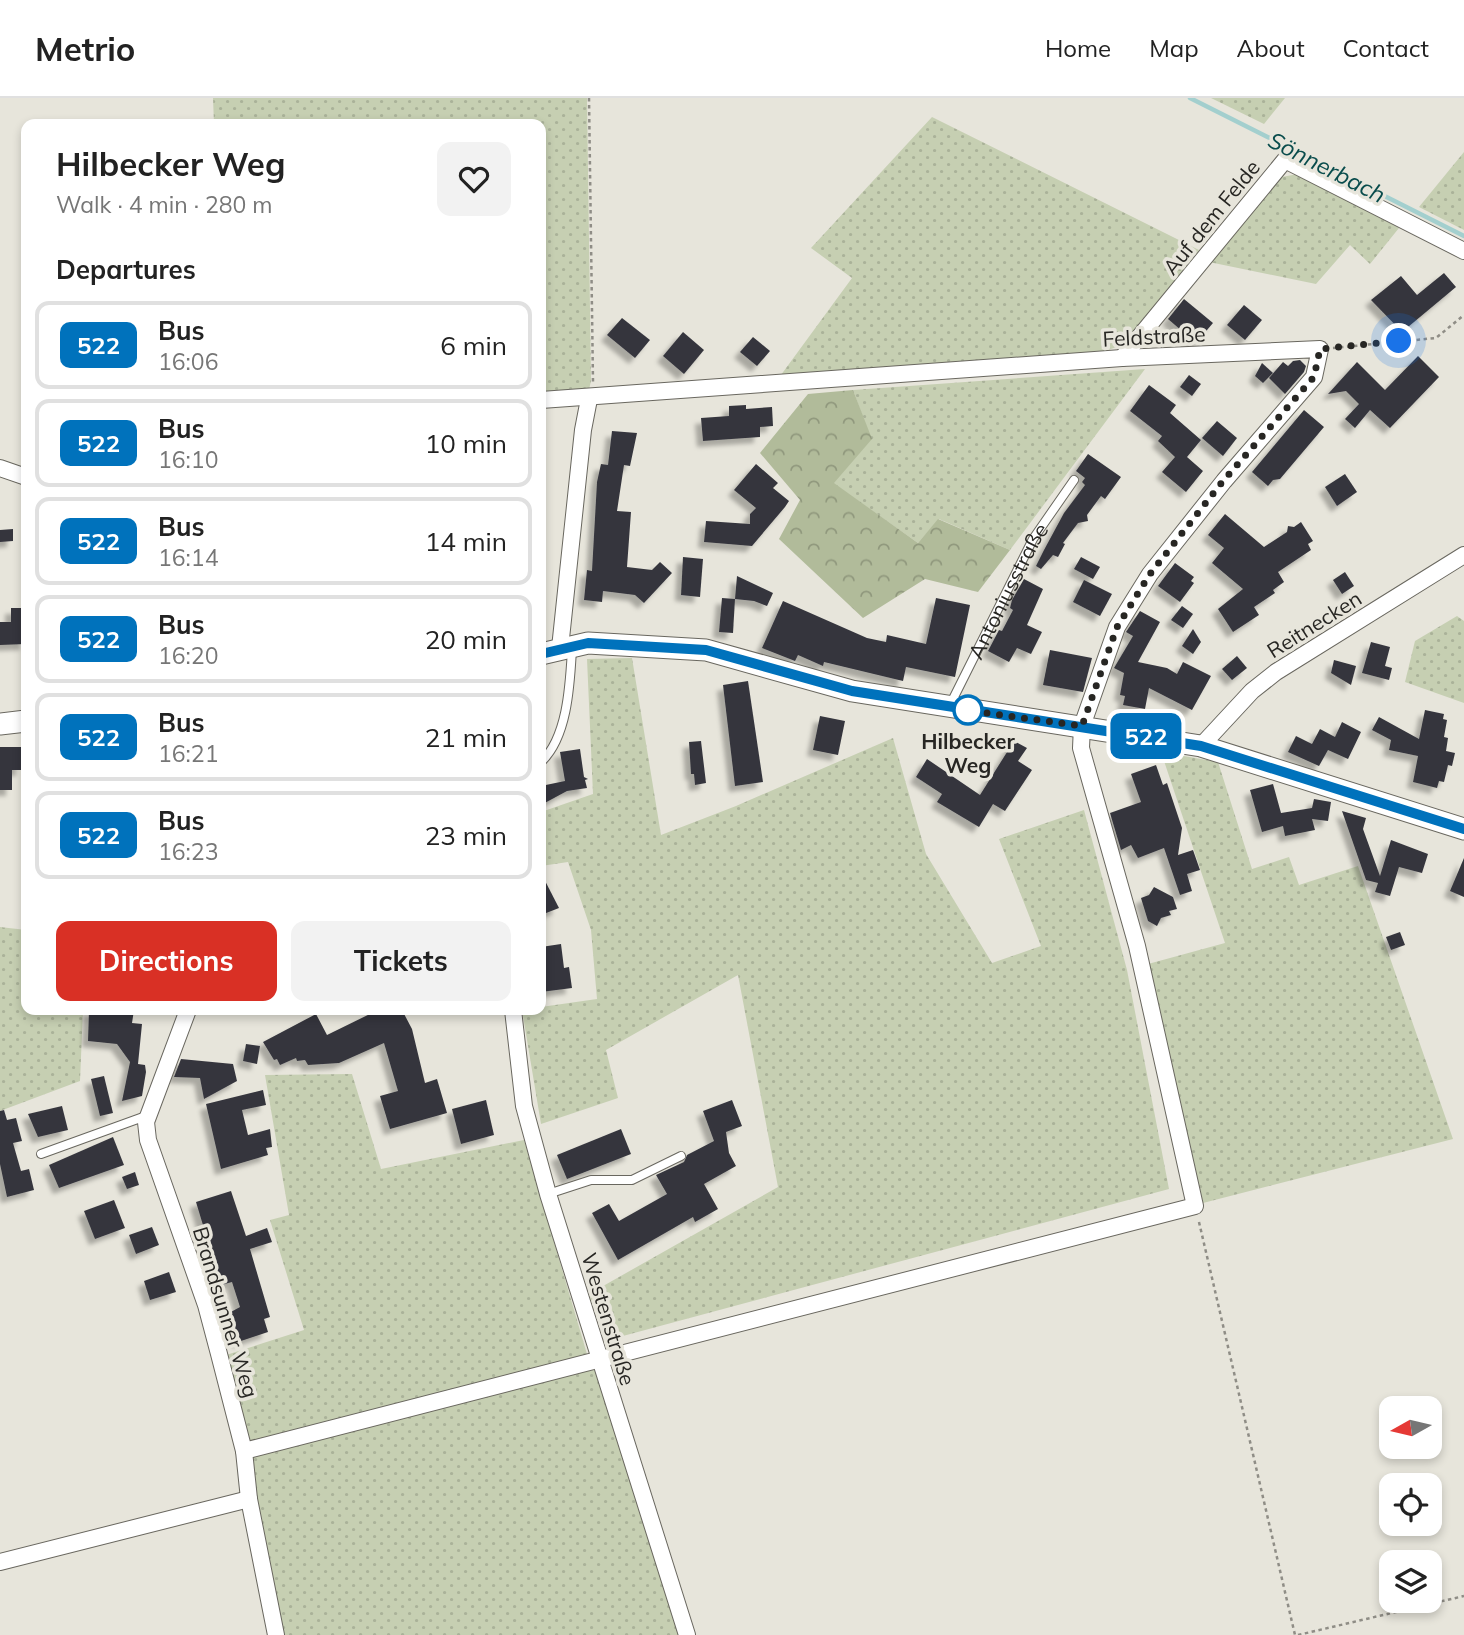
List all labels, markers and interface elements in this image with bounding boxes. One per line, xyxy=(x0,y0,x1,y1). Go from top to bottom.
text: Metrio xyxy=(35,28,135,69)
text: Home xyxy=(1045,33,1111,63)
text: Map xyxy=(1149,33,1199,63)
text: About xyxy=(1237,33,1305,63)
text: Contact xyxy=(1343,33,1429,63)
water label: Sönnerbach xyxy=(1264,125,1390,209)
button: heart xyxy=(437,142,511,216)
text: Hilbecker Weg xyxy=(56,143,285,184)
street label: Auf dem Felde xyxy=(1157,154,1265,280)
text: Walk · 4 min · 280 m xyxy=(56,190,273,219)
text: Departures xyxy=(56,253,196,286)
text: Bus xyxy=(158,314,204,347)
street label: Feldstraße xyxy=(1102,320,1206,352)
your location xyxy=(1381,323,1416,358)
text: 6 min xyxy=(440,329,507,362)
text: 522 xyxy=(77,330,120,360)
text: 16:06 xyxy=(158,347,218,376)
text: Bus xyxy=(158,412,204,445)
text: 10 min xyxy=(425,427,507,460)
text: 522 xyxy=(77,428,120,458)
text: 16:10 xyxy=(158,445,218,474)
text: Bus xyxy=(158,510,204,543)
street label: Antoniusstraße xyxy=(962,518,1053,663)
text: 14 min xyxy=(425,525,507,558)
text: 522 xyxy=(77,526,120,556)
text: 16:14 xyxy=(158,543,218,572)
street label: Reitnecken xyxy=(1262,585,1366,663)
text: Bus xyxy=(158,608,204,641)
text: 20 min xyxy=(425,623,507,656)
text: 522 xyxy=(77,624,120,654)
text: 16:20 xyxy=(158,641,218,670)
marker: Hilbecker Weg xyxy=(953,695,983,725)
text: Bus xyxy=(158,706,204,739)
line badge: 522 xyxy=(1106,713,1186,759)
text: 21 min xyxy=(425,721,507,754)
text: 522 xyxy=(1124,721,1168,751)
text: 522 xyxy=(77,722,120,752)
place label: Hilbecker Weg xyxy=(921,728,1015,778)
text: 16:21 xyxy=(158,739,218,768)
text: Bus xyxy=(158,804,204,837)
text: 23 min xyxy=(425,819,507,852)
text: 522 xyxy=(77,820,120,850)
text: 16:23 xyxy=(158,837,218,866)
button: Directions xyxy=(56,921,277,1001)
button: Tickets xyxy=(291,921,511,1001)
street label: Brandsunner Weg xyxy=(188,1223,264,1401)
street label: Westenstraße xyxy=(576,1250,642,1388)
north arrow xyxy=(1379,1396,1442,1460)
map controls xyxy=(1379,1396,1442,1613)
button: locate xyxy=(1379,1473,1442,1536)
button: layers xyxy=(1379,1550,1442,1613)

